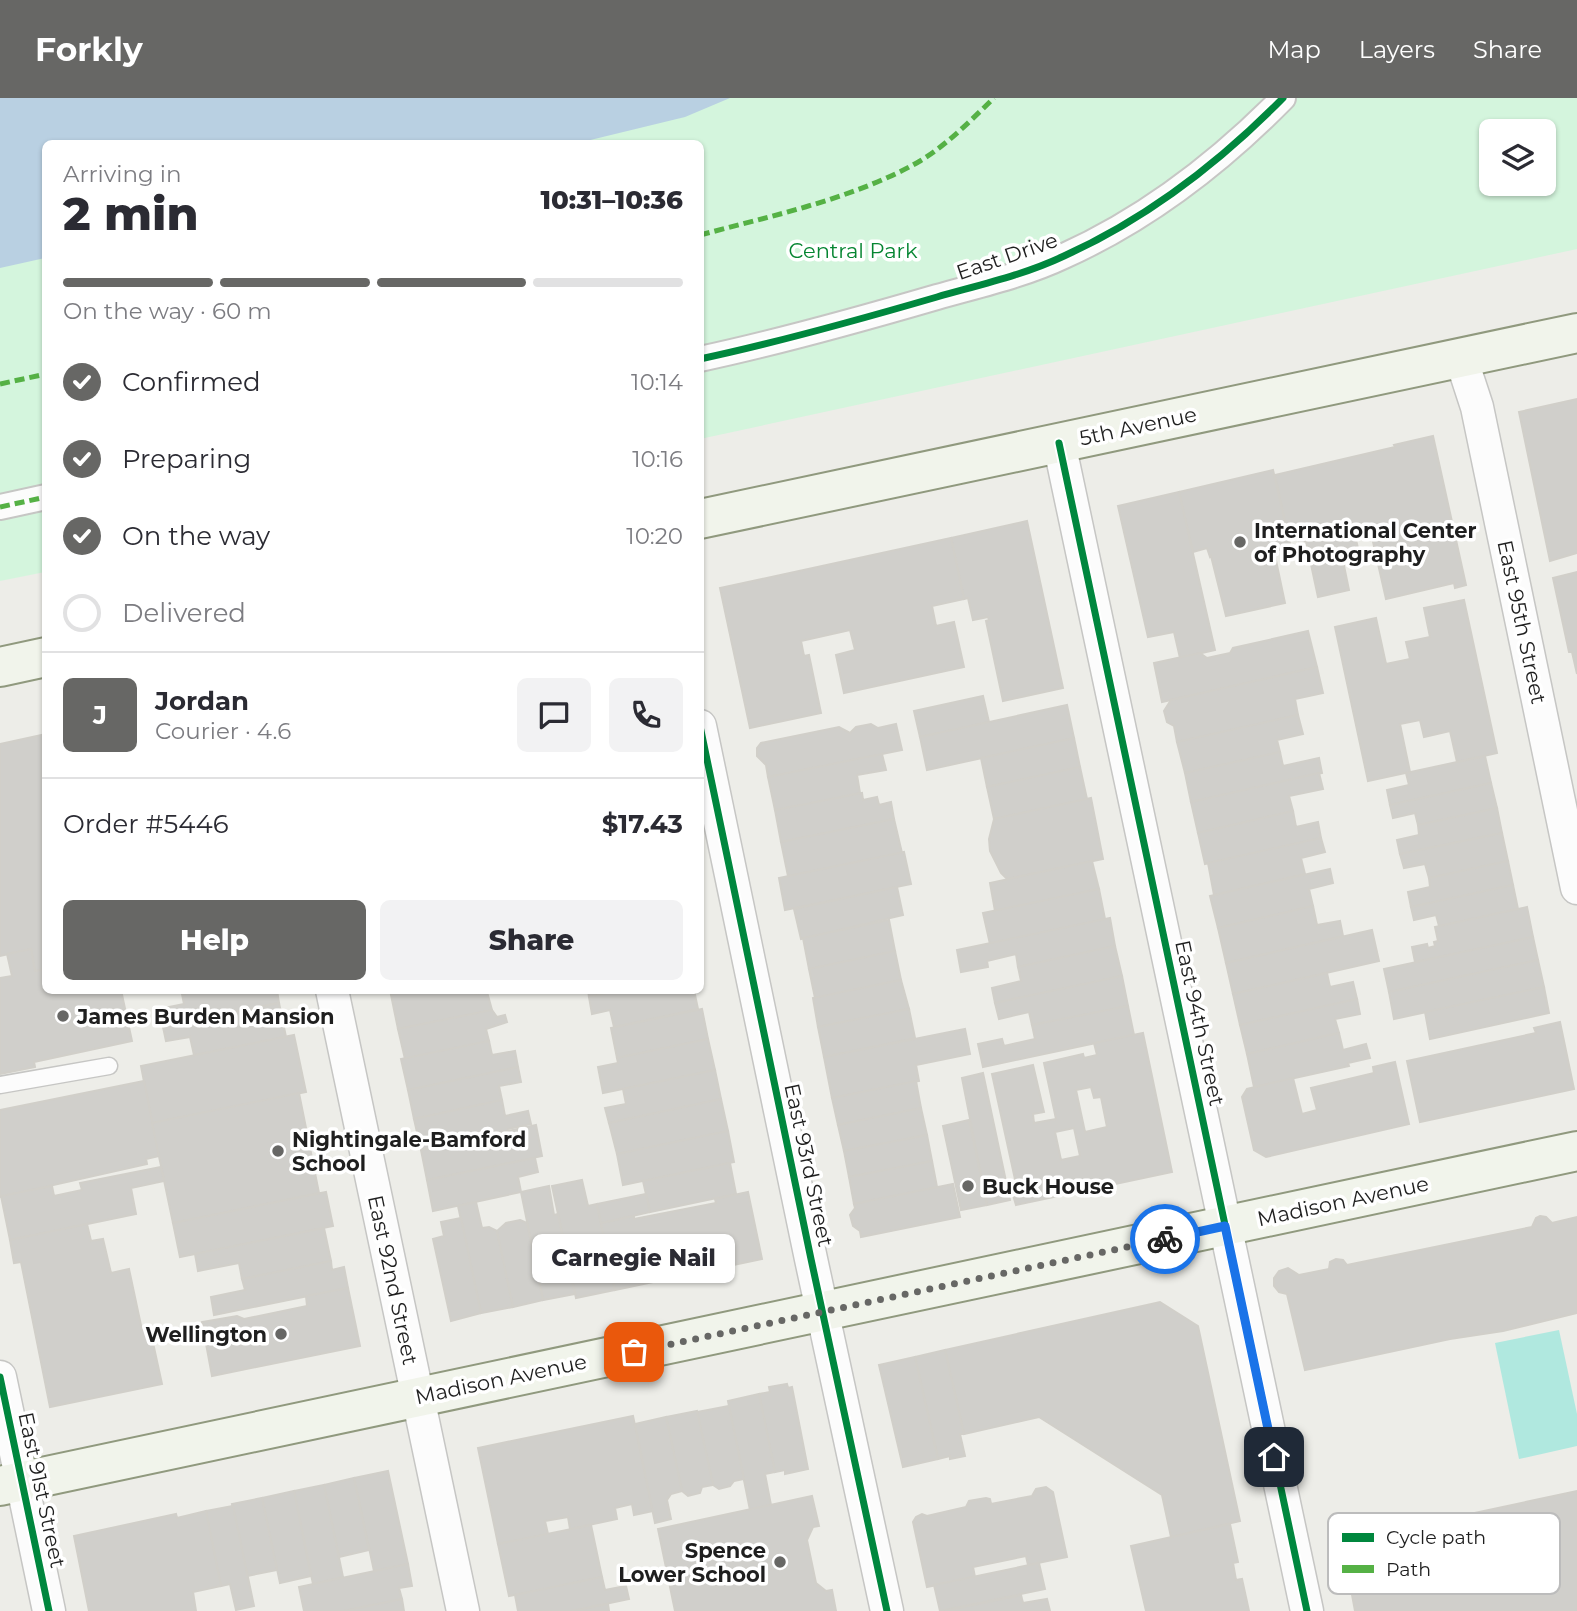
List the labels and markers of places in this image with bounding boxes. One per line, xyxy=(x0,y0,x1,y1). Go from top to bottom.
place label: International Center of Photography xyxy=(1254,518,1476,567)
marker: International Center of Photography xyxy=(1232,534,1248,550)
place label: James Burden Mansion xyxy=(76,1004,335,1029)
marker: James Burden Mansion xyxy=(55,1008,71,1024)
place label: Nightingale-Bamford School xyxy=(292,1127,526,1176)
marker: Nightingale-Bamford School xyxy=(270,1143,286,1159)
place label: Buck House xyxy=(982,1174,1114,1199)
marker: Buck House xyxy=(960,1178,976,1194)
callout: Carnegie Nail xyxy=(532,1233,736,1282)
place label: Wellington xyxy=(145,1322,267,1347)
pin xyxy=(604,1322,664,1382)
marker: Wellington xyxy=(273,1326,289,1342)
pin xyxy=(1244,1427,1304,1487)
place label: Spence Lower School xyxy=(618,1538,766,1587)
marker: Spence Lower School xyxy=(772,1554,788,1570)

